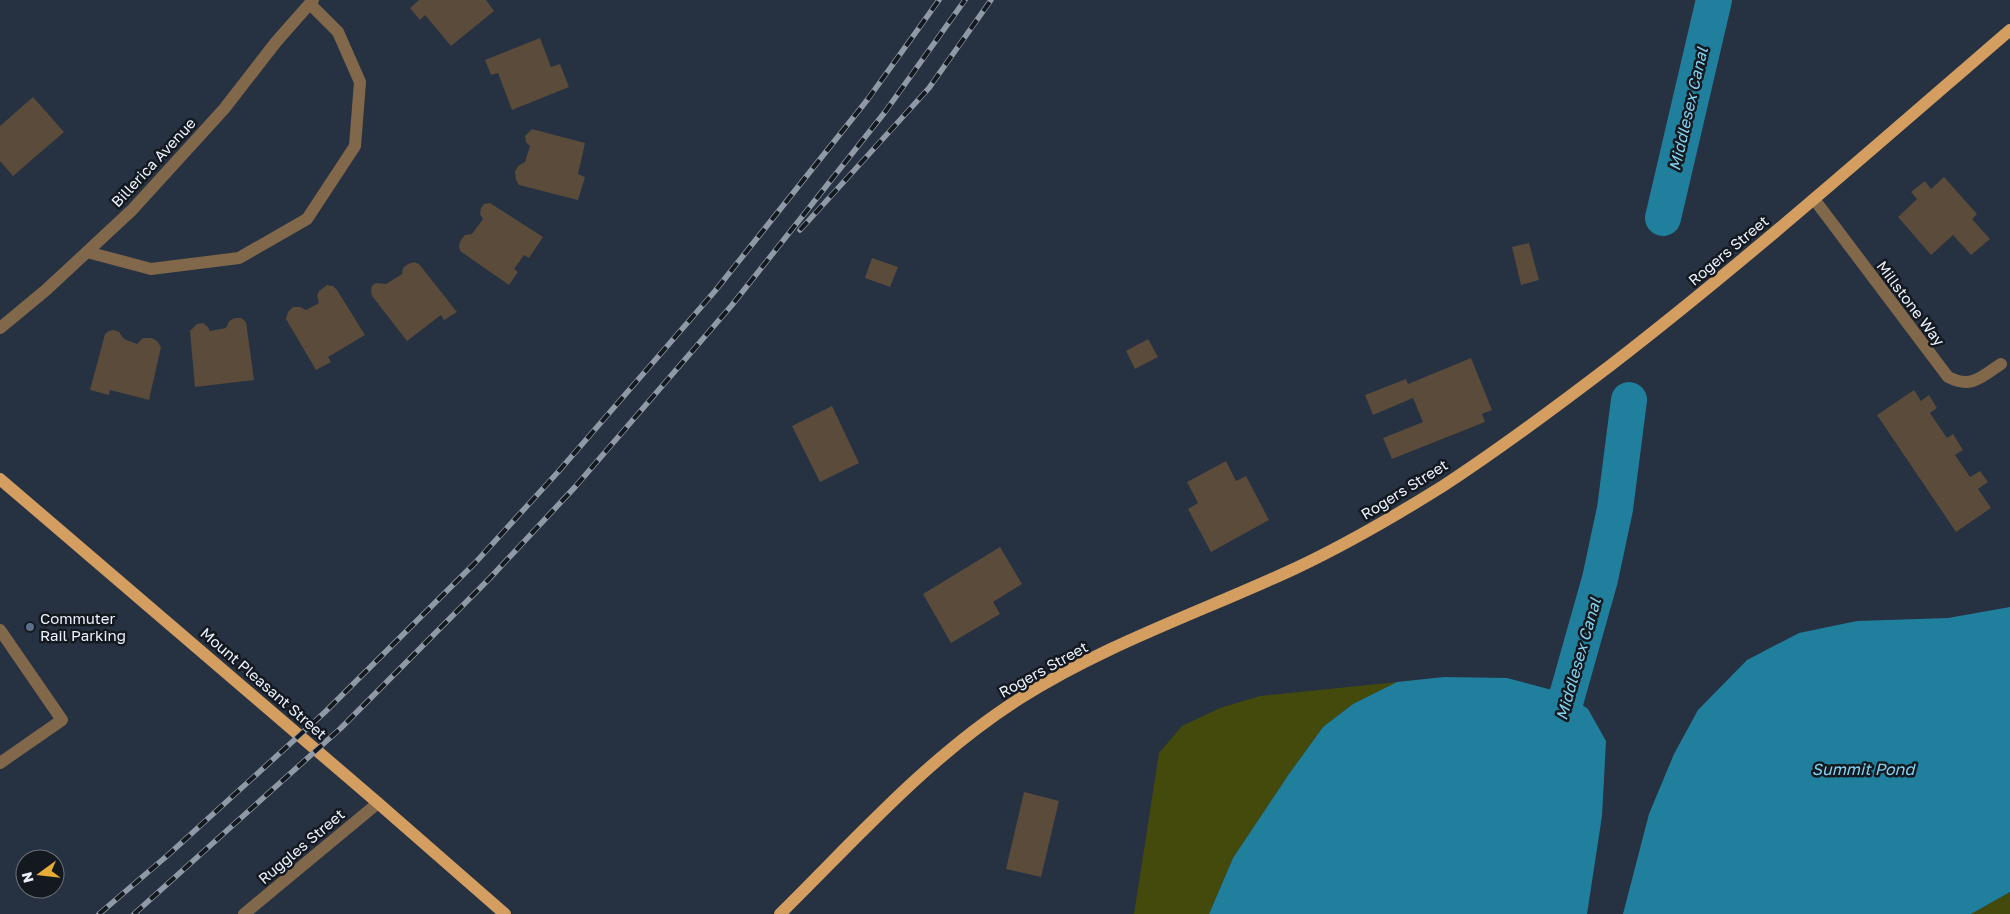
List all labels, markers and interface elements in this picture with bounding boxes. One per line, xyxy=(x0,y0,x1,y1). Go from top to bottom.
water label: Middlesex Canal xyxy=(1664,44,1712,173)
street label: Billerica Avenue xyxy=(107,113,199,210)
street label: Rogers Street xyxy=(1684,211,1772,289)
street label: Millstone Way xyxy=(1873,257,1949,349)
street label: Rogers Street xyxy=(1357,455,1451,523)
water label: Middlesex Canal xyxy=(1551,595,1605,722)
place label: Commuter Rail Parking xyxy=(40,609,126,644)
marker: Commuter Rail Parking xyxy=(24,621,36,633)
street label: Mount Pleasant Street xyxy=(197,623,331,743)
street label: Rogers Street xyxy=(995,637,1091,701)
water label: Summit Pond xyxy=(1812,759,1916,779)
street label: Ruggles Street xyxy=(254,805,348,887)
north arrow xyxy=(15,849,65,899)
text: N xyxy=(17,870,37,885)

